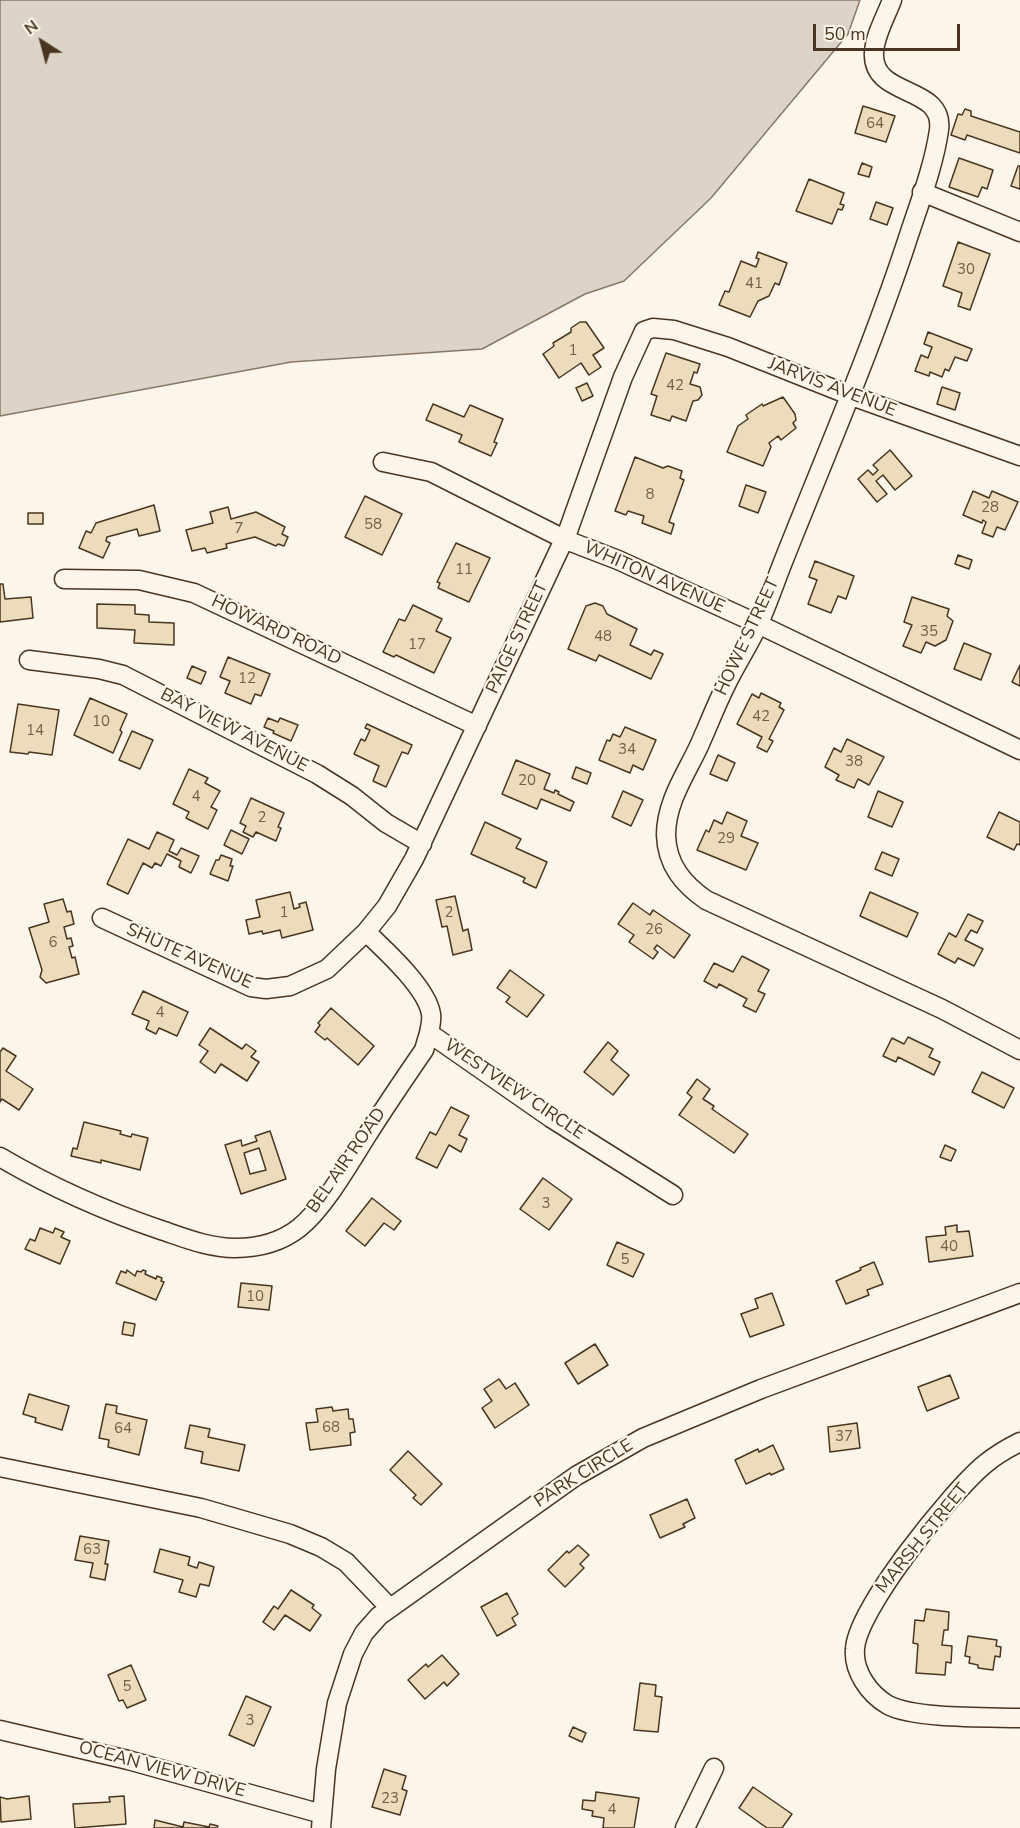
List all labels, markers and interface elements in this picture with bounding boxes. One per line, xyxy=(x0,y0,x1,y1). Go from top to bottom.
north arrow xyxy=(12,12,72,72)
scale bar xyxy=(816,12,963,50)
text: N xyxy=(20,15,43,40)
text: 50 m xyxy=(824,22,866,46)
house number: 64 xyxy=(866,115,884,133)
house number: 30 xyxy=(957,261,975,279)
house number: 41 xyxy=(745,275,763,293)
house number: 1 xyxy=(569,342,577,360)
street label: JARVIS AVENUE xyxy=(765,354,899,422)
house number: 42 xyxy=(666,377,684,395)
house number: 8 xyxy=(646,486,654,504)
house number: 28 xyxy=(981,499,999,517)
house number: 58 xyxy=(364,516,382,534)
house number: 7 xyxy=(235,520,243,538)
street label: WHITON AVENUE xyxy=(580,537,728,619)
house number: 11 xyxy=(455,561,473,579)
street label: HOWE STREET xyxy=(711,575,785,699)
street label: PAIGE STREET xyxy=(483,578,553,698)
street label: HOWARD ROAD xyxy=(207,591,345,671)
house number: 35 xyxy=(920,623,938,641)
house number: 48 xyxy=(594,628,612,646)
house number: 17 xyxy=(408,636,426,654)
house number: 12 xyxy=(238,670,256,688)
street label: BAY VIEW AVENUE xyxy=(156,684,312,778)
house number: 42 xyxy=(752,708,770,726)
house number: 10 xyxy=(92,713,110,731)
house number: 14 xyxy=(26,722,44,740)
house number: 34 xyxy=(618,741,636,759)
house number: 38 xyxy=(845,753,863,771)
house number: 20 xyxy=(518,772,536,790)
house number: 4 xyxy=(192,788,200,806)
house number: 2 xyxy=(258,809,266,827)
house number: 29 xyxy=(717,830,735,848)
house number: 1 xyxy=(280,904,288,922)
house number: 2 xyxy=(445,904,453,922)
street label: SHUTE AVENUE xyxy=(123,920,255,994)
house number: 26 xyxy=(645,921,663,939)
house number: 6 xyxy=(49,934,57,952)
house number: 4 xyxy=(156,1004,164,1022)
street label: WESTVIEW CIRCLE xyxy=(440,1035,588,1145)
street label: BEL AIR ROAD xyxy=(303,1104,391,1218)
house number: 3 xyxy=(542,1195,550,1213)
house number: 40 xyxy=(940,1238,958,1256)
house number: 5 xyxy=(621,1251,629,1269)
house number: 10 xyxy=(246,1288,264,1306)
house number: 68 xyxy=(322,1419,340,1437)
house number: 64 xyxy=(114,1420,132,1438)
house number: 37 xyxy=(835,1428,853,1446)
street label: PARK CIRCLE xyxy=(531,1435,637,1513)
street label: MARSH STREET xyxy=(872,1480,974,1598)
house number: 63 xyxy=(83,1541,101,1559)
house number: 5 xyxy=(123,1678,131,1696)
house number: 3 xyxy=(246,1712,254,1730)
street label: OCEAN VIEW DRIVE xyxy=(76,1737,248,1803)
house number: 23 xyxy=(381,1790,399,1808)
house number: 4 xyxy=(608,1801,616,1819)

